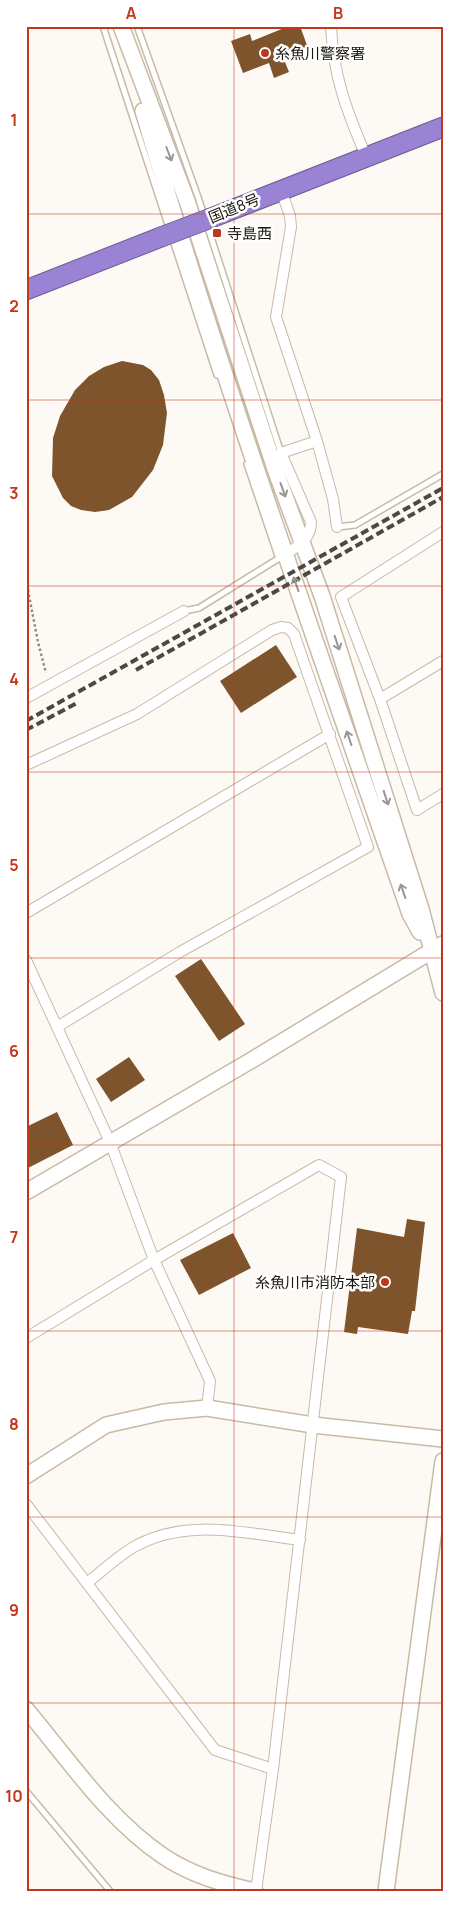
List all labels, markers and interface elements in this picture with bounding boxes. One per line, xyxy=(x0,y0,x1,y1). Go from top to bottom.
text: A xyxy=(126,2,137,24)
text: B xyxy=(333,2,343,24)
place label: 糸魚川警察署 xyxy=(275,43,365,64)
marker: 糸魚川警察署 xyxy=(259,47,271,59)
text: 1 xyxy=(10,109,18,131)
one-way arrow xyxy=(165,146,174,161)
street label: 国道8号 xyxy=(205,188,263,228)
place label: 寺島西 xyxy=(227,223,272,244)
marker: 寺島西 xyxy=(211,227,223,239)
text: 2 xyxy=(9,295,19,317)
text: 3 xyxy=(9,482,19,504)
one-way arrow xyxy=(279,482,288,497)
one-way arrow xyxy=(291,577,300,593)
one-way arrow xyxy=(332,635,342,651)
text: 4 xyxy=(9,668,19,690)
one-way arrow xyxy=(344,731,353,746)
one-way arrow xyxy=(381,790,391,806)
text: 5 xyxy=(9,854,19,876)
one-way arrow xyxy=(398,884,407,900)
text: 6 xyxy=(9,1040,19,1062)
text: 7 xyxy=(10,1226,18,1248)
place label: 糸魚川市消防本部 xyxy=(255,1272,375,1293)
marker: 糸魚川市消防本部 xyxy=(379,1276,391,1288)
text: 8 xyxy=(9,1413,19,1435)
text: 9 xyxy=(9,1599,19,1621)
text: 10 xyxy=(5,1785,23,1807)

